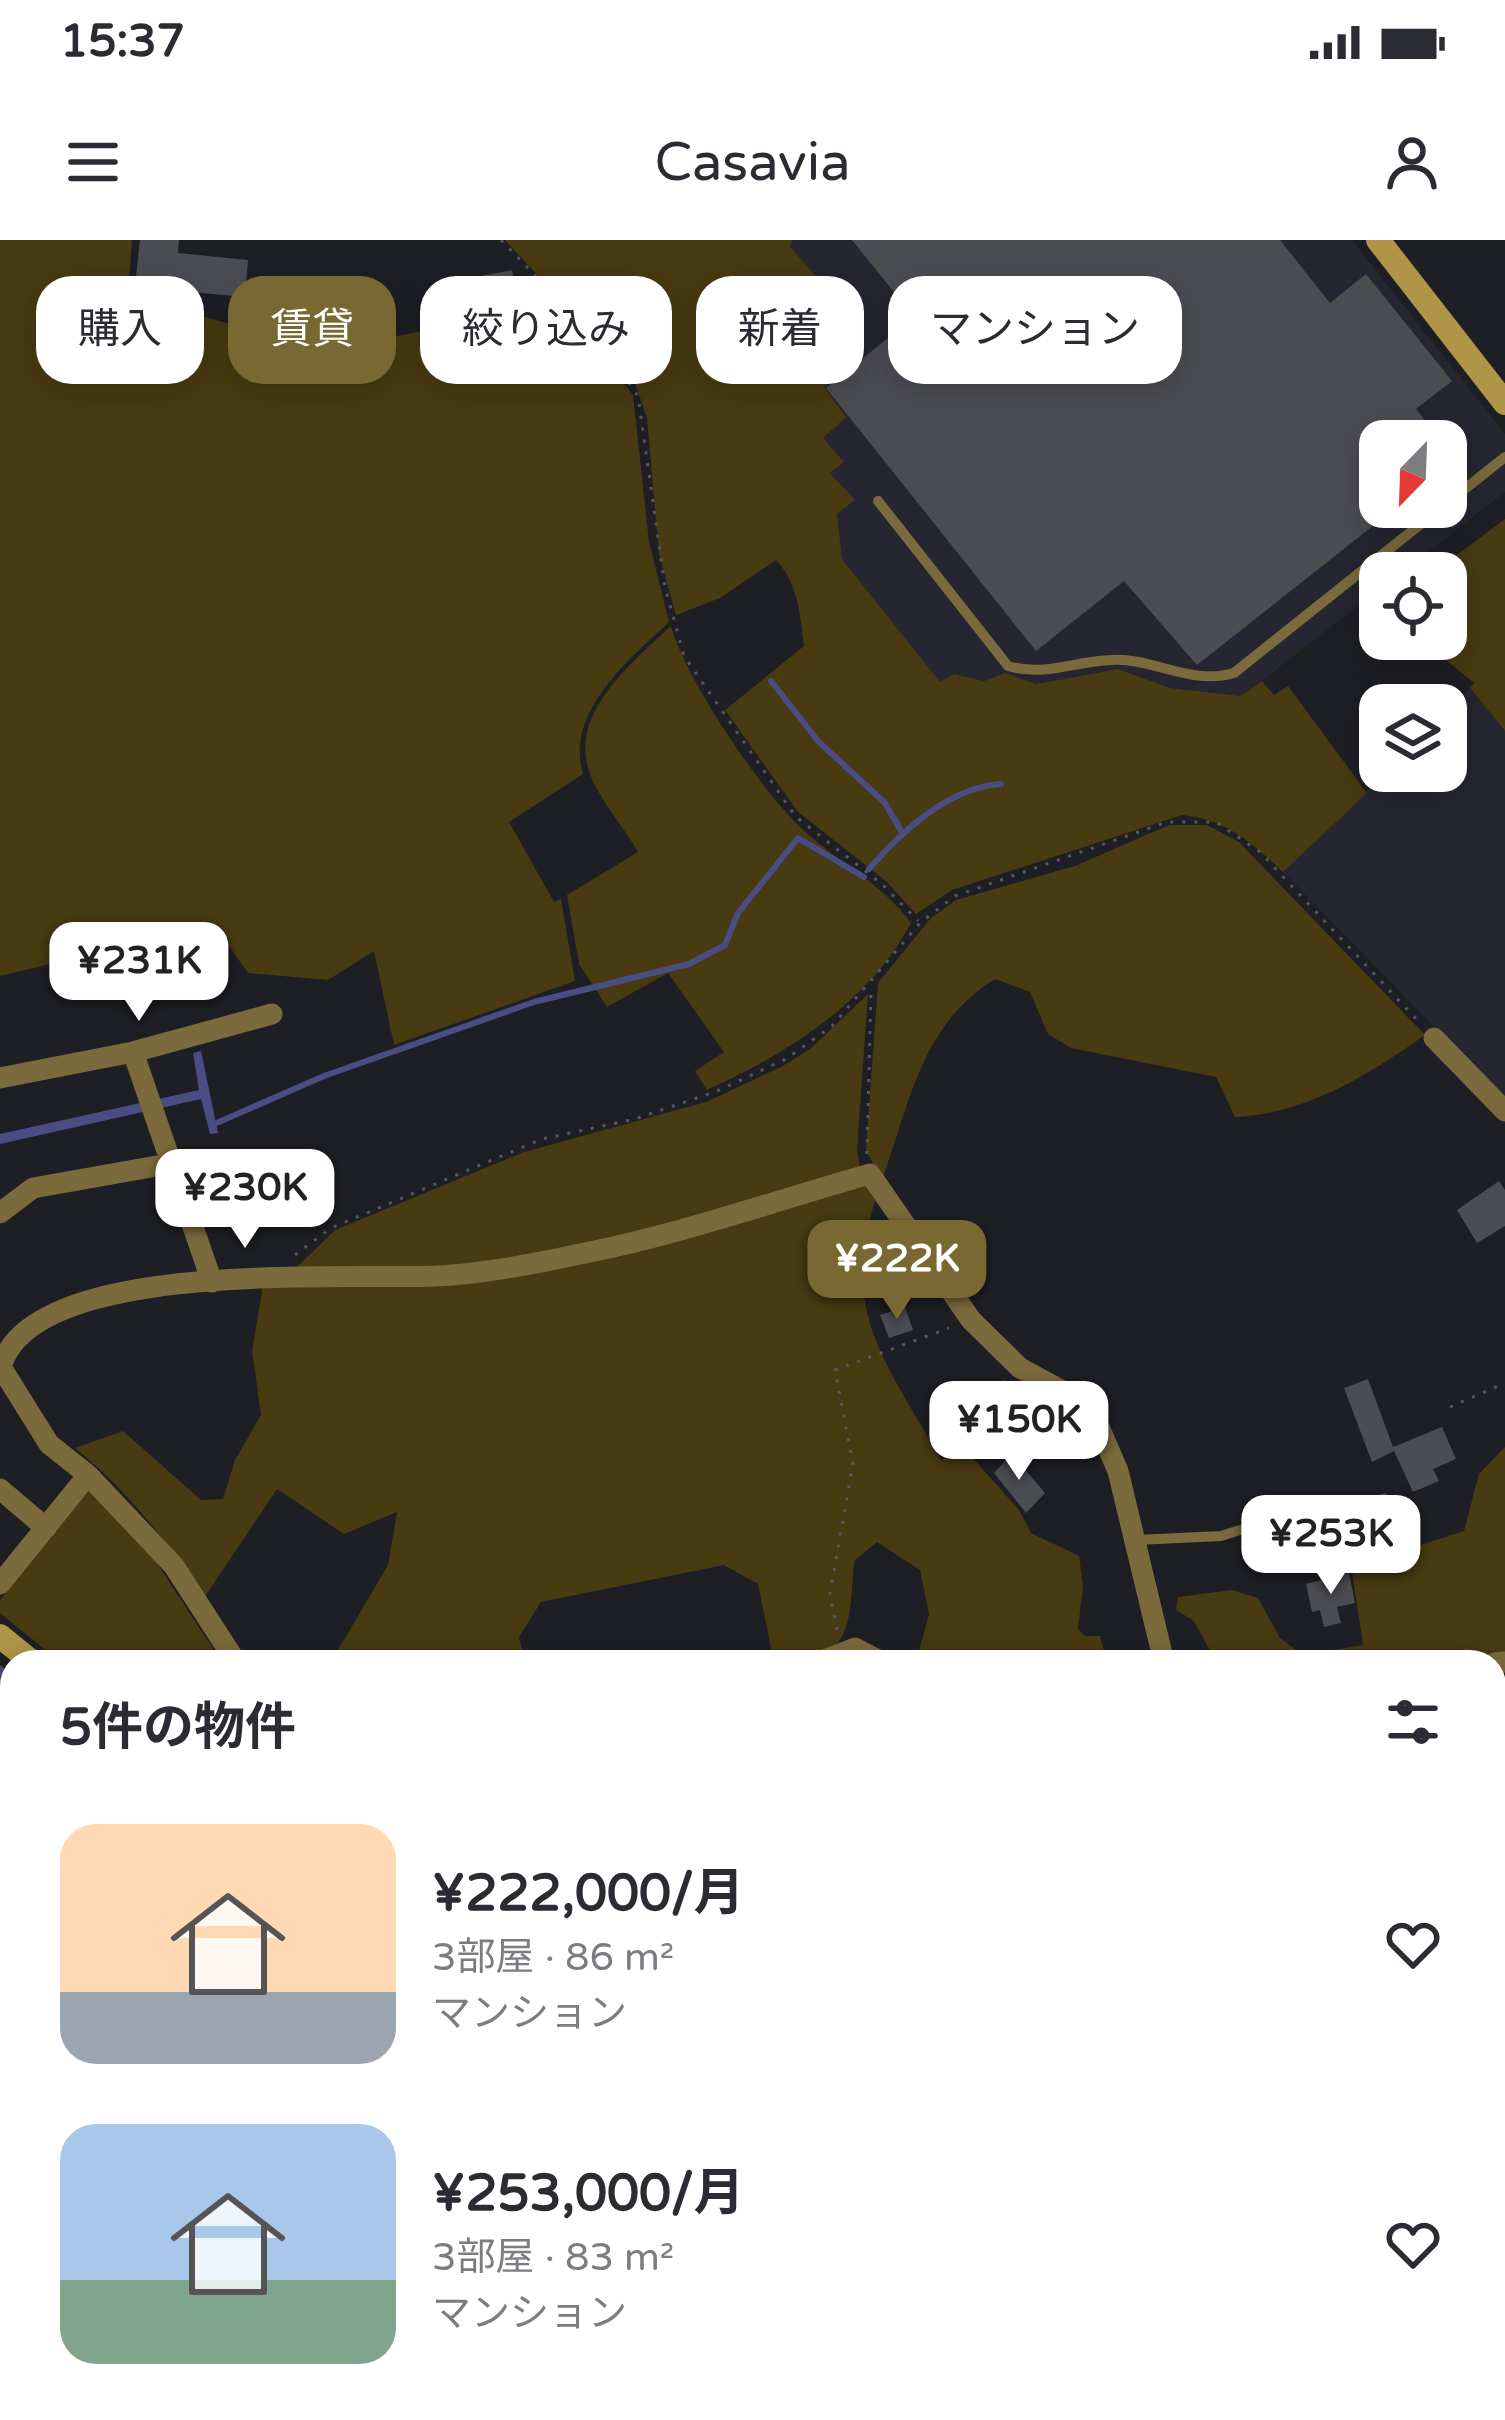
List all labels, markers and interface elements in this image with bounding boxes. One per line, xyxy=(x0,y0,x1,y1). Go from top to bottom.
text: 15:37 xyxy=(60,15,185,69)
icon: menu xyxy=(60,129,126,195)
icon: person xyxy=(1379,129,1445,195)
text: Casavia xyxy=(654,130,851,195)
chip: 購入 xyxy=(36,276,204,384)
chip: 賃貸 xyxy=(228,276,396,384)
chip: 絞り込み xyxy=(420,276,672,384)
chip: 新着 xyxy=(696,276,864,384)
chip: マンション xyxy=(888,276,1182,384)
north arrow xyxy=(1359,420,1467,528)
map controls xyxy=(1359,420,1467,792)
button: locate xyxy=(1359,552,1467,660)
button: layers xyxy=(1359,684,1467,792)
pin: ¥231K xyxy=(55,922,223,1024)
text: ¥231K xyxy=(76,937,202,984)
pin: ¥230K xyxy=(161,1149,329,1251)
text: ¥230K xyxy=(182,1164,308,1211)
pin: ¥222K xyxy=(813,1220,981,1322)
text: ¥222K xyxy=(834,1235,960,1282)
pin: ¥150K xyxy=(935,1381,1103,1483)
text: ¥150K xyxy=(956,1396,1082,1443)
pin: ¥253K xyxy=(1247,1495,1415,1597)
text: ¥253K xyxy=(1268,1510,1394,1557)
icon: filters xyxy=(1380,1689,1446,1755)
text: 5件の物件 xyxy=(60,1697,296,1759)
text: ¥222,000/月 xyxy=(432,1863,745,1925)
icon: home xyxy=(156,1872,300,2016)
icon: heart xyxy=(1380,1911,1446,1977)
text: 3部屋 · 86 m² xyxy=(432,1934,674,1981)
text: マンション xyxy=(432,1990,627,2037)
text: ¥253,000/月 xyxy=(432,2163,745,2225)
icon: home xyxy=(156,2172,300,2316)
icon: heart xyxy=(1380,2211,1446,2277)
text: 3部屋 · 83 m² xyxy=(432,2234,674,2281)
text: マンション xyxy=(432,2290,627,2337)

